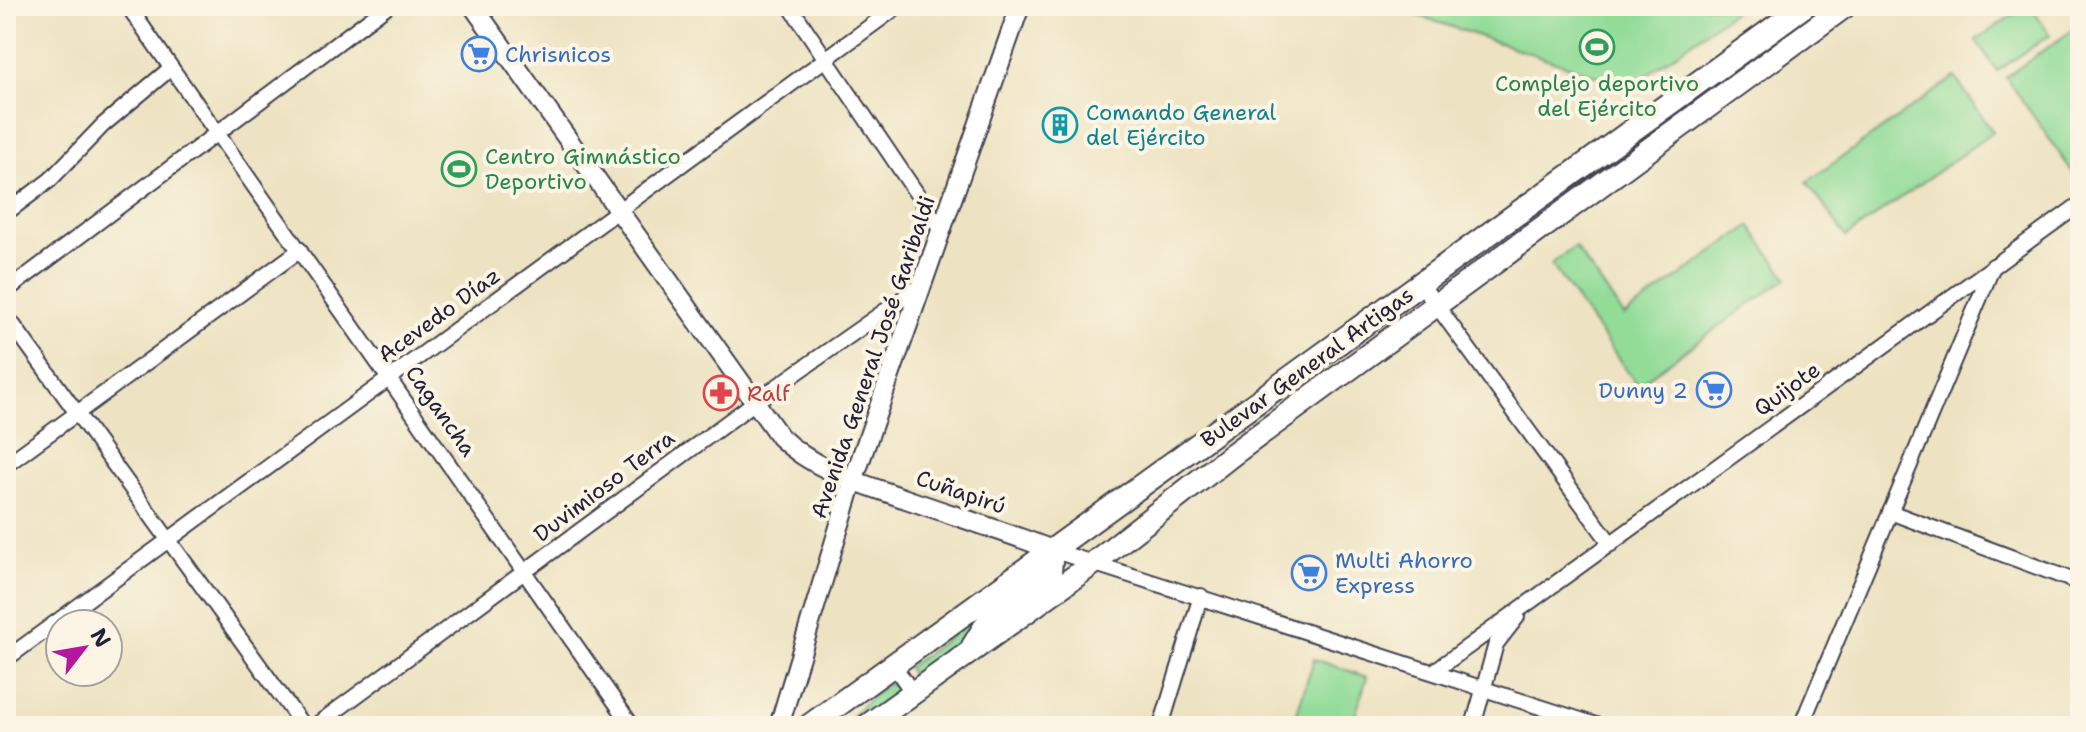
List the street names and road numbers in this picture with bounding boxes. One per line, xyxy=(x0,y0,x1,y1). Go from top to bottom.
street label: Avenida General José Garibaldi xyxy=(804,192,942,522)
street label: Acevedo Díaz xyxy=(372,261,506,369)
street label: Bulevar General Artigas xyxy=(1195,280,1419,454)
street label: Quijote xyxy=(1748,355,1826,423)
street label: Cagancha xyxy=(399,360,483,463)
street label: Duvimioso Terra xyxy=(528,423,681,549)
street label: Cuñapirú xyxy=(912,463,1010,521)

